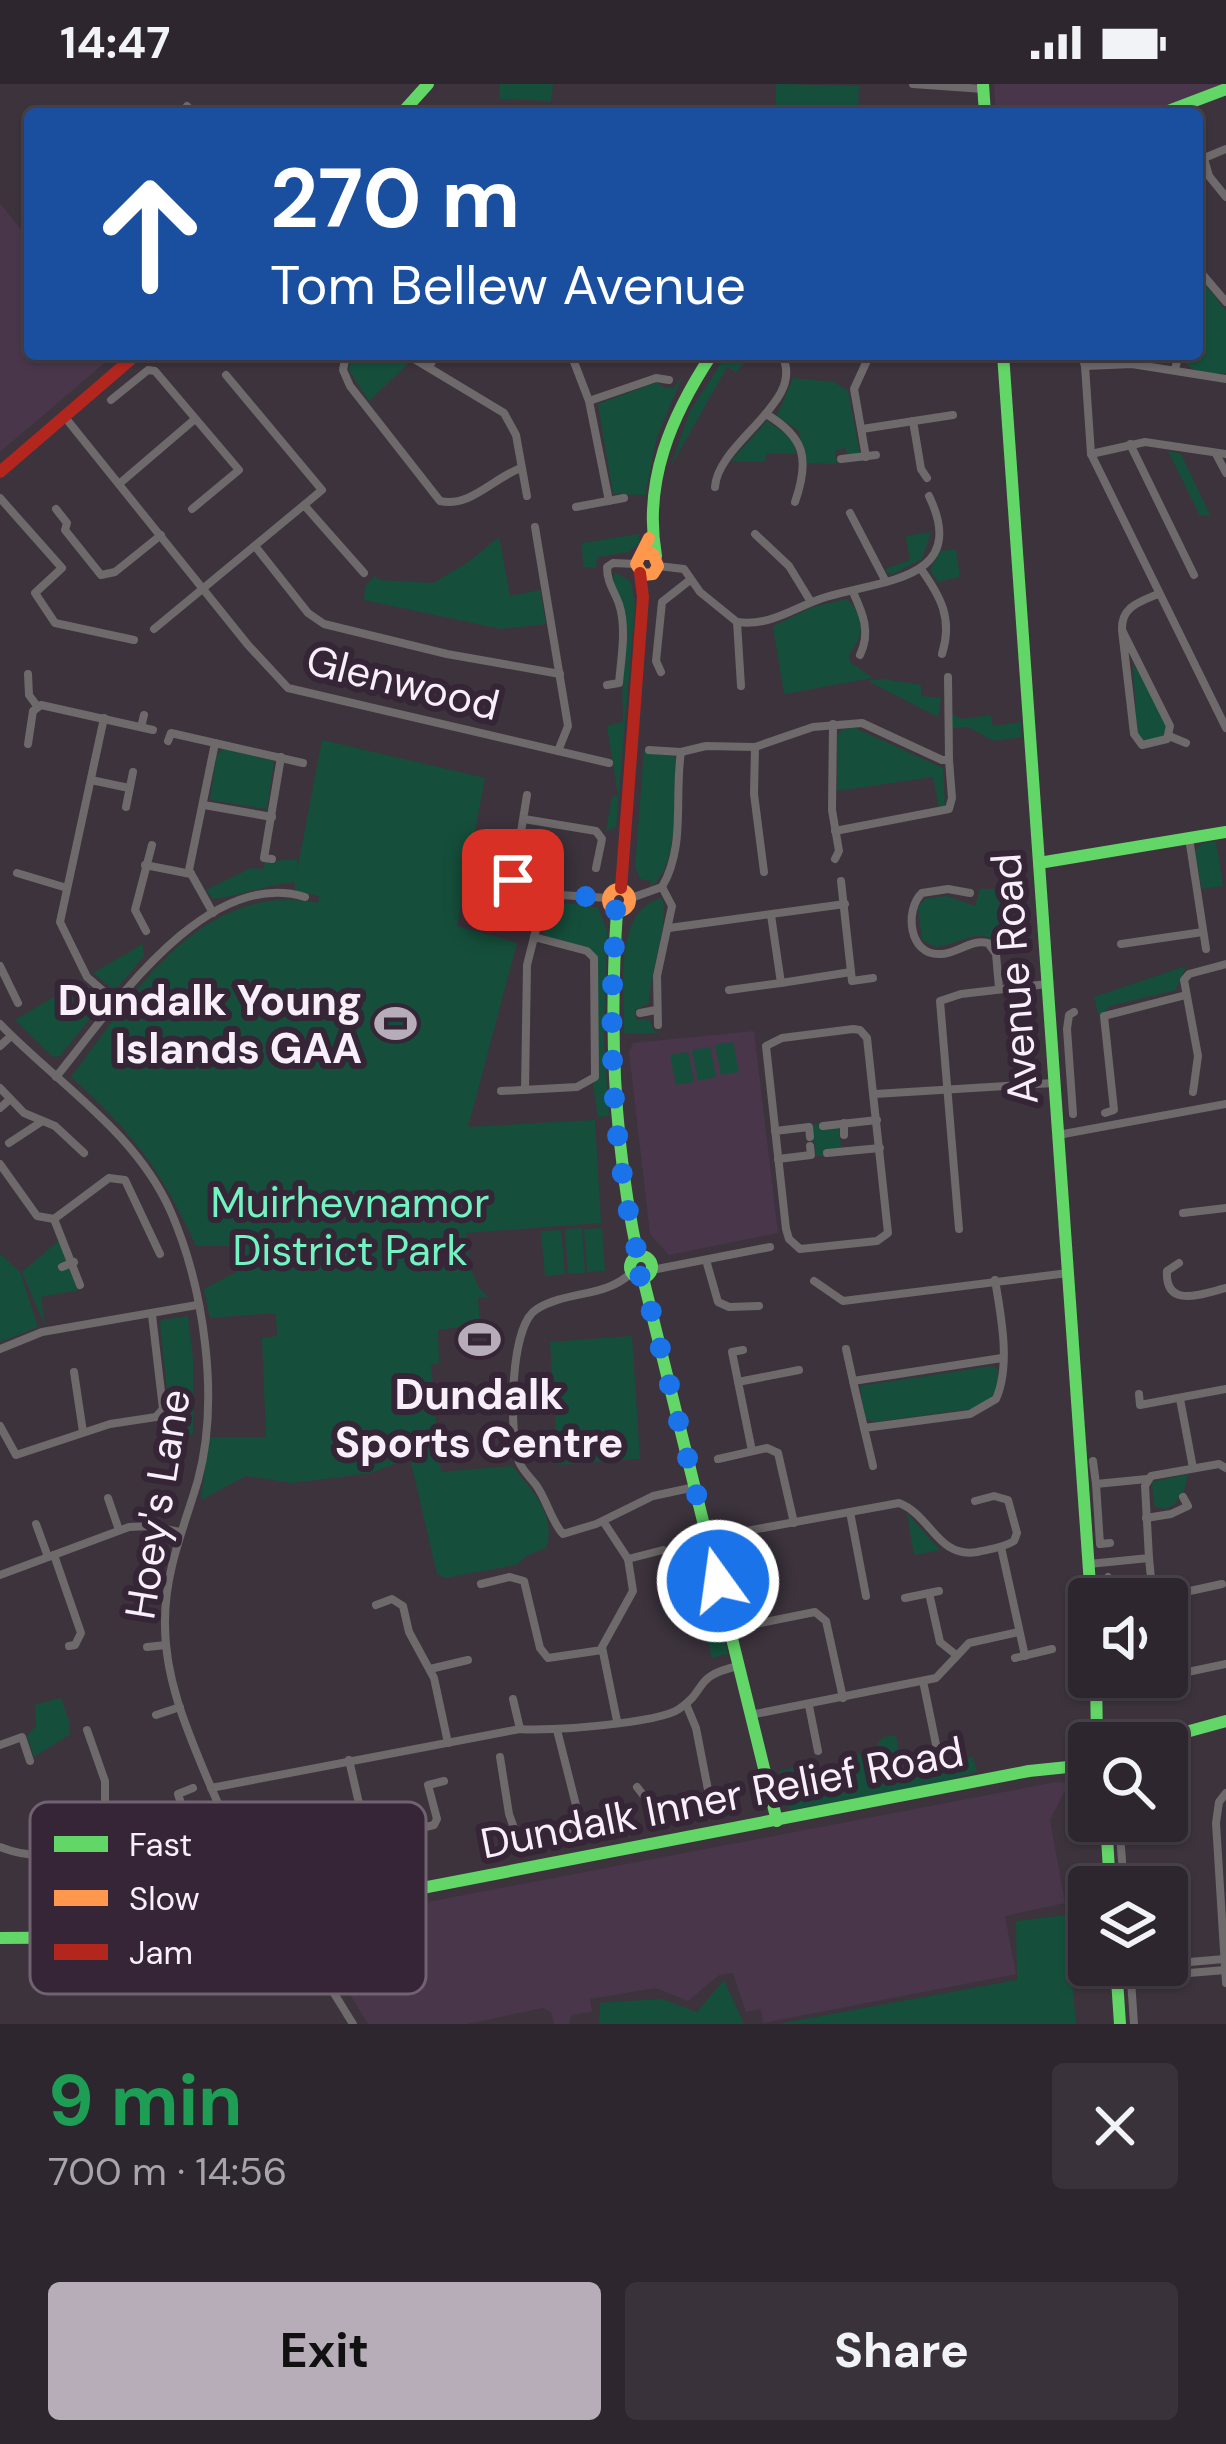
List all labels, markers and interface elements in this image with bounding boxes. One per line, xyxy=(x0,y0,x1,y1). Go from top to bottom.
text: 14:47 xyxy=(60,13,170,72)
text: 270 m xyxy=(270,144,520,253)
icon: ahead xyxy=(72,156,228,312)
text: Tom Bellew Avenue xyxy=(270,250,746,321)
street label: Glenwood xyxy=(301,632,505,733)
pin xyxy=(462,829,564,931)
icon: arrive xyxy=(480,847,546,913)
street label: Avenue Road xyxy=(978,852,1051,1106)
place label: Dundalk Young Islands GAA xyxy=(58,973,362,1076)
sports icon: Dundalk Young Islands GAA xyxy=(373,1001,419,1047)
park label: Muirhevnamor District Park xyxy=(210,1175,490,1278)
sports icon: Dundalk Sports Centre xyxy=(456,1317,502,1363)
place label: Dundalk Sports Centre xyxy=(335,1367,623,1470)
street label: Hoey's Lane xyxy=(112,1385,203,1623)
position arrow xyxy=(655,1518,781,1644)
map controls xyxy=(1068,1578,1188,1986)
button: sound xyxy=(1068,1578,1188,1698)
button: search xyxy=(1068,1722,1188,1842)
street label: Dundalk Inner Relief Road xyxy=(476,1724,968,1871)
legend xyxy=(30,1802,426,1994)
text: Fast xyxy=(129,1823,192,1866)
button: layers xyxy=(1068,1866,1188,1986)
text: Slow xyxy=(129,1877,200,1920)
text: Jam xyxy=(129,1931,193,1974)
text: 9 min xyxy=(48,2054,243,2147)
button: close xyxy=(1052,2063,1178,2189)
text: 700 m · 14:56 xyxy=(48,2146,287,2197)
button: Exit xyxy=(48,2282,601,2420)
button: Share xyxy=(625,2282,1178,2420)

